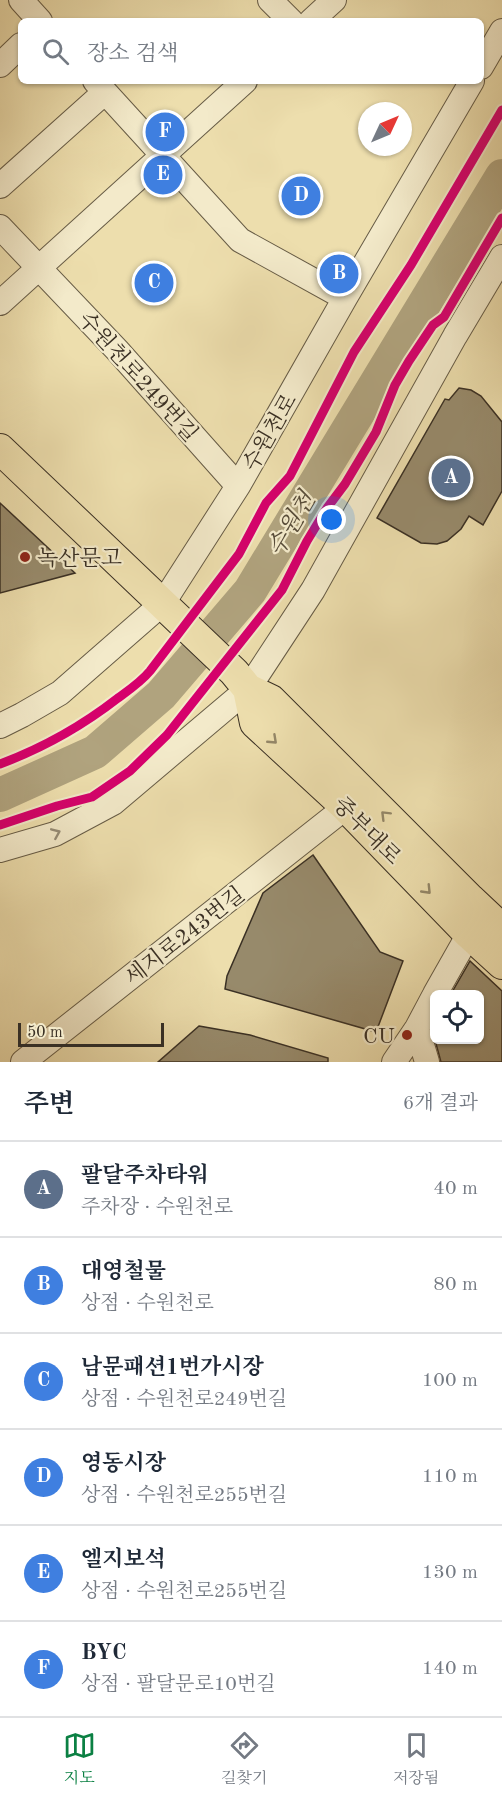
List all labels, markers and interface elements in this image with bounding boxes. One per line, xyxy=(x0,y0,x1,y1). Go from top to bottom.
search box xyxy=(18,18,484,84)
icon: search xyxy=(39,35,72,68)
text: 장소 검색 xyxy=(87,43,178,65)
north arrow xyxy=(358,102,412,156)
pin: F xyxy=(146,110,184,154)
pin: E xyxy=(144,152,182,198)
pin: D xyxy=(282,174,320,218)
pin: B xyxy=(320,252,358,296)
pin: C xyxy=(134,260,174,306)
street label: 수원천로249번길 xyxy=(74,308,202,446)
street label: 수원천로 xyxy=(239,390,302,475)
pin: A xyxy=(432,456,470,500)
water label: 수원천 xyxy=(262,486,322,561)
your location xyxy=(317,505,346,534)
place label: 녹산문고 xyxy=(37,547,122,570)
marker: 녹산문고 xyxy=(18,550,32,564)
one-way arrow xyxy=(265,732,276,743)
street label: 중부대로 xyxy=(329,793,405,869)
one-way arrow xyxy=(382,811,393,822)
one-way arrow xyxy=(49,828,60,840)
street label: 세지로243번길 xyxy=(121,883,249,990)
one-way arrow xyxy=(420,883,431,894)
map controls xyxy=(430,990,484,1044)
button: locate xyxy=(430,990,484,1044)
scale bar xyxy=(18,1020,164,1048)
text: 50 m xyxy=(27,1025,63,1041)
place label: CU xyxy=(363,1026,395,1048)
marker: CU xyxy=(400,1028,414,1042)
text: 주변 xyxy=(24,1092,74,1118)
text: 6개 결과 xyxy=(403,1094,478,1114)
text: 팔달주차타워 xyxy=(81,1165,209,1187)
text: A xyxy=(36,1179,51,1199)
text: 40 m xyxy=(433,1179,478,1199)
text: 주차장 · 수원천로 xyxy=(81,1198,233,1218)
text: 대영철물 xyxy=(81,1261,166,1283)
text: B xyxy=(36,1275,51,1295)
text: 80 m xyxy=(433,1275,478,1295)
text: 상점 · 수원천로 xyxy=(81,1294,214,1314)
text: 남문패션1번가시장 xyxy=(81,1357,264,1379)
text: C xyxy=(37,1371,50,1391)
text: 100 m xyxy=(422,1371,478,1391)
text: 상점 · 수원천로249번길 xyxy=(81,1390,287,1410)
text: 영동시장 xyxy=(81,1453,166,1475)
text: D xyxy=(36,1467,51,1487)
text: 110 m xyxy=(422,1467,478,1487)
text: 상점 · 수원천로255번길 xyxy=(81,1486,287,1506)
text: 엘지보석 xyxy=(81,1549,166,1571)
text: E xyxy=(37,1563,50,1583)
text: 130 m xyxy=(422,1563,478,1583)
text: 상점 · 수원천로255번길 xyxy=(81,1582,287,1602)
text: BYC xyxy=(81,1642,126,1664)
text: F xyxy=(37,1659,50,1679)
text: 140 m xyxy=(422,1659,478,1679)
text: 상점 · 팔달문로10번길 xyxy=(81,1675,276,1695)
tab: 지도 xyxy=(63,1729,96,1789)
tab: 길찾기 xyxy=(221,1729,267,1789)
tab: 저장됨 xyxy=(393,1729,439,1789)

